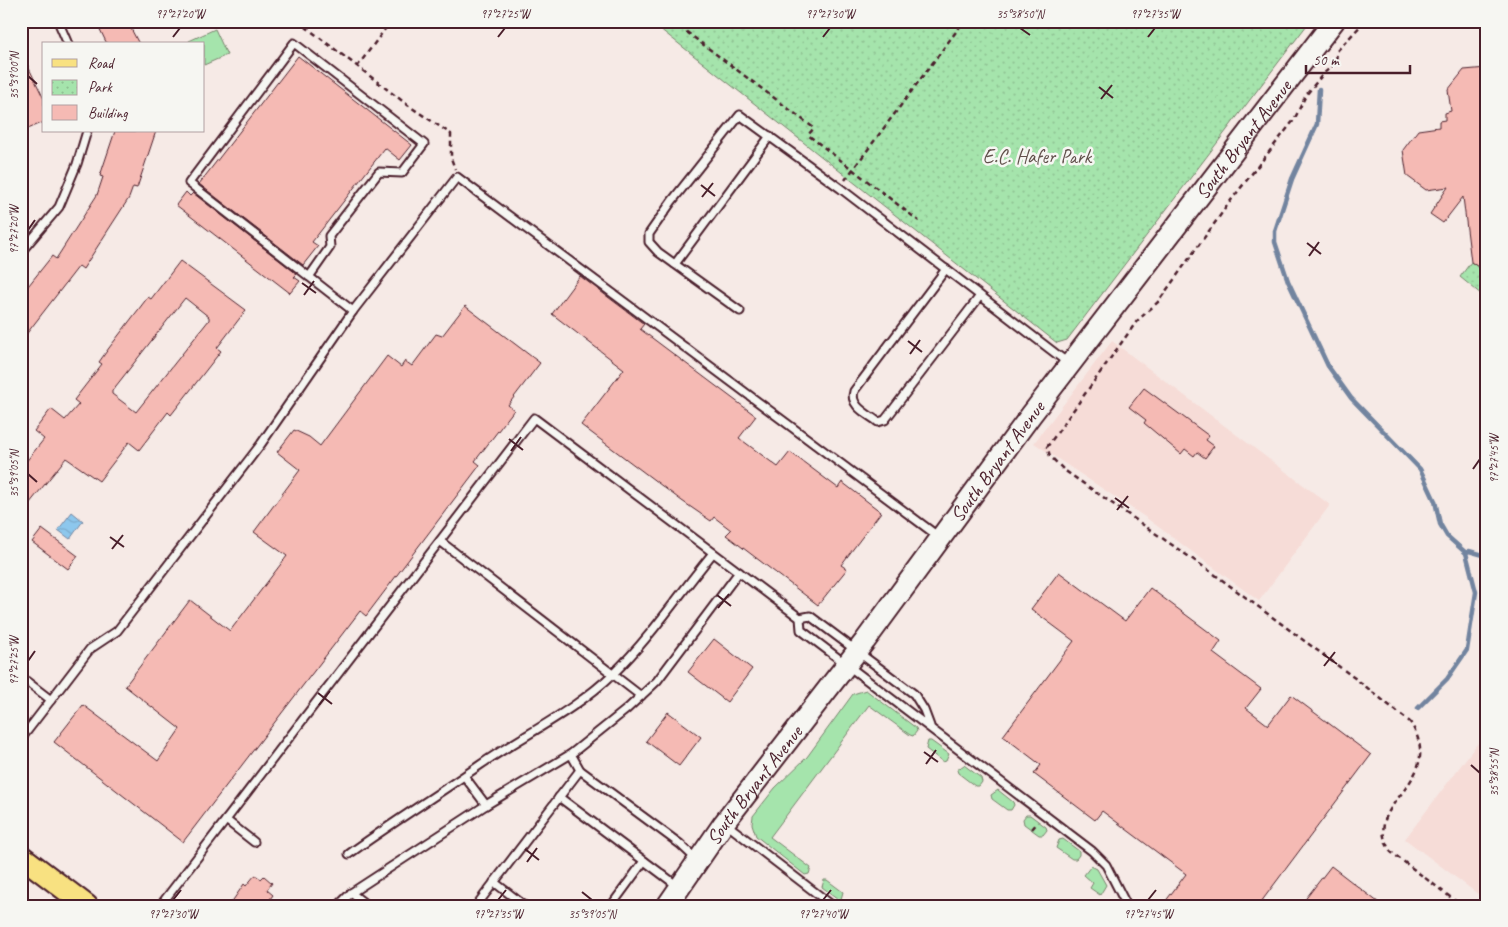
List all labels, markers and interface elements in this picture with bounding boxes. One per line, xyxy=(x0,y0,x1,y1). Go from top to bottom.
text: 97°27'20"W xyxy=(156,6,207,22)
text: 97°27'25"W xyxy=(481,6,532,22)
text: 97°27'30"W xyxy=(806,6,857,22)
text: 35°38'50"N xyxy=(996,6,1045,22)
text: 97°27'35"W xyxy=(1131,6,1182,22)
legend xyxy=(42,42,205,132)
scale bar xyxy=(1306,42,1409,74)
text: 35°39'00"N xyxy=(6,51,22,100)
text: 50 m xyxy=(1313,51,1340,70)
text: Road xyxy=(88,54,115,73)
street label: South Bryant Avenue xyxy=(1190,74,1298,204)
text: Park xyxy=(88,78,113,97)
text: Building xyxy=(88,104,128,123)
park label: E.C. Hafer Park xyxy=(983,144,1093,169)
text: 97°27'20"W xyxy=(6,203,22,254)
street label: South Bryant Avenue xyxy=(945,395,1051,527)
text: 97°27'45"W xyxy=(1486,432,1502,483)
text: 35°39'05"N xyxy=(6,449,22,498)
text: 97°27'25"W xyxy=(6,634,22,685)
street label: South Bryant Avenue xyxy=(701,719,809,850)
text: 35°38'55"N xyxy=(1486,748,1502,797)
text: 97°27'30"W xyxy=(149,906,200,922)
text: 97°27'35"W xyxy=(474,906,525,922)
text: 35°39'05"N xyxy=(568,906,617,922)
text: 97°27'40"W xyxy=(799,906,850,922)
text: 97°27'45"W xyxy=(1124,906,1175,922)

